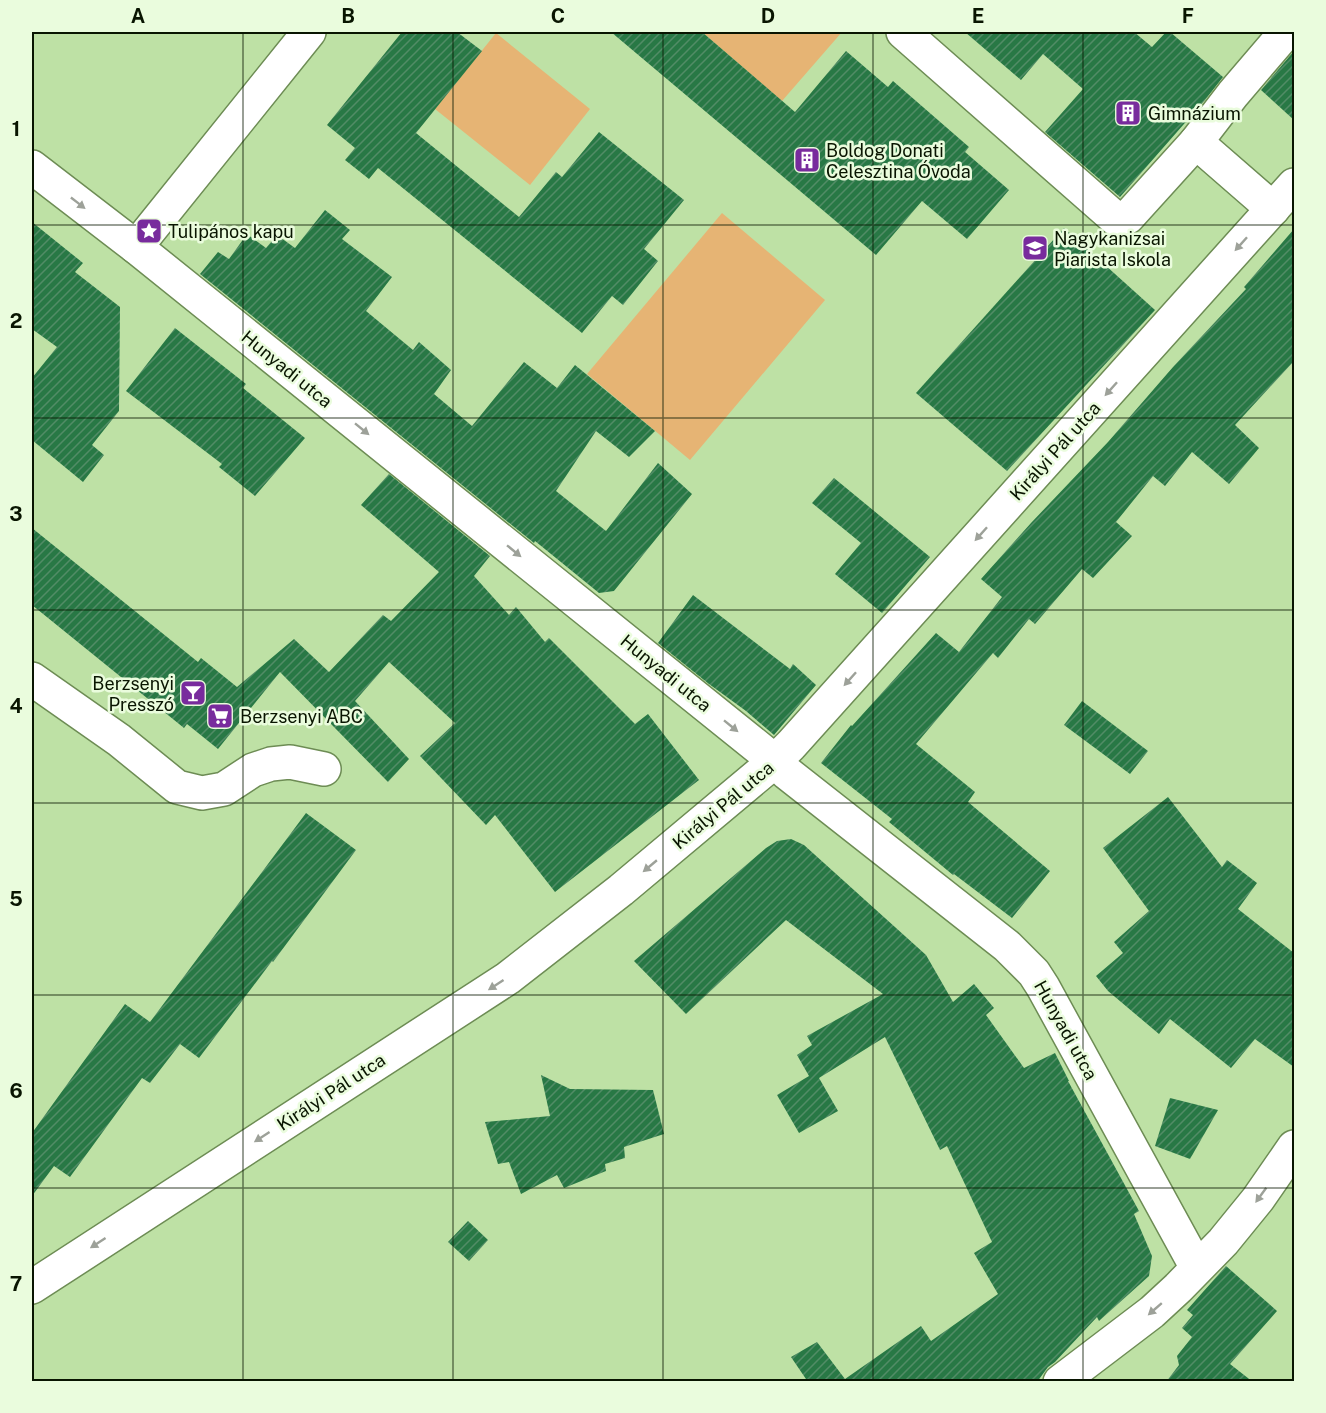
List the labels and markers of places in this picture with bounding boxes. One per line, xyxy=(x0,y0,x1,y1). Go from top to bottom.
building icon: Gimnázium xyxy=(1113,98,1143,128)
place label: Gimnázium xyxy=(1148,103,1241,124)
place label: Boldog Donati Celesztina Óvoda xyxy=(826,140,971,182)
building icon: Boldog Donati Celesztina Óvoda xyxy=(792,145,822,175)
place icon: Tulipános kapu xyxy=(134,216,164,246)
place label: Tulipános kapu xyxy=(168,221,294,242)
place label: Nagykanizsai Piarista Iskola xyxy=(1054,228,1171,270)
school or university icon: Nagykanizsai Piarista Iskola xyxy=(1020,233,1050,263)
place label: Berzsenyi Presszó xyxy=(92,673,174,715)
bar icon: Berzsenyi Presszó xyxy=(178,678,208,708)
supermarket icon: Berzsenyi ABC xyxy=(205,701,235,731)
place label: Berzsenyi ABC xyxy=(240,706,363,727)

